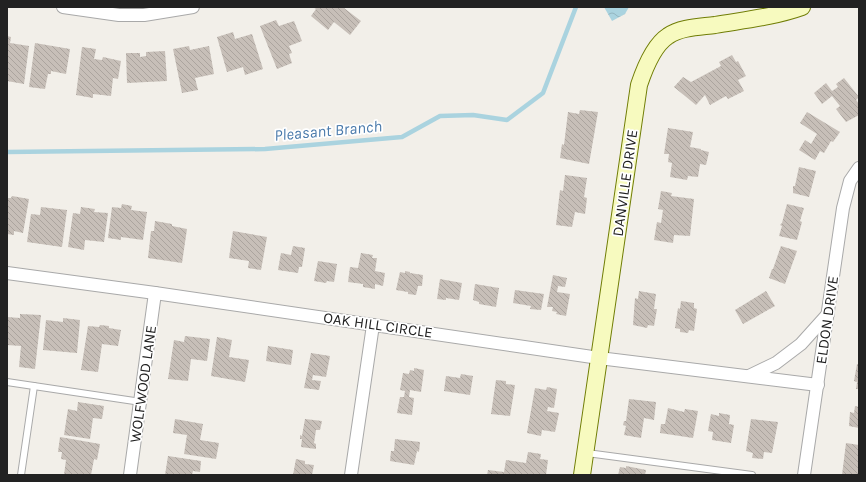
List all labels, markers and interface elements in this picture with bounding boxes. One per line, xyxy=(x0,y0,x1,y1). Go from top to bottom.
water label: Pleasant Branch xyxy=(273,116,383,145)
street label: DANVILLE DRIVE xyxy=(609,128,641,238)
street label: ELDON DRIVE xyxy=(812,275,842,365)
street label: OAK HILL CIRCLE xyxy=(322,308,434,342)
street label: WOLFWOOD LANE xyxy=(126,324,160,444)

